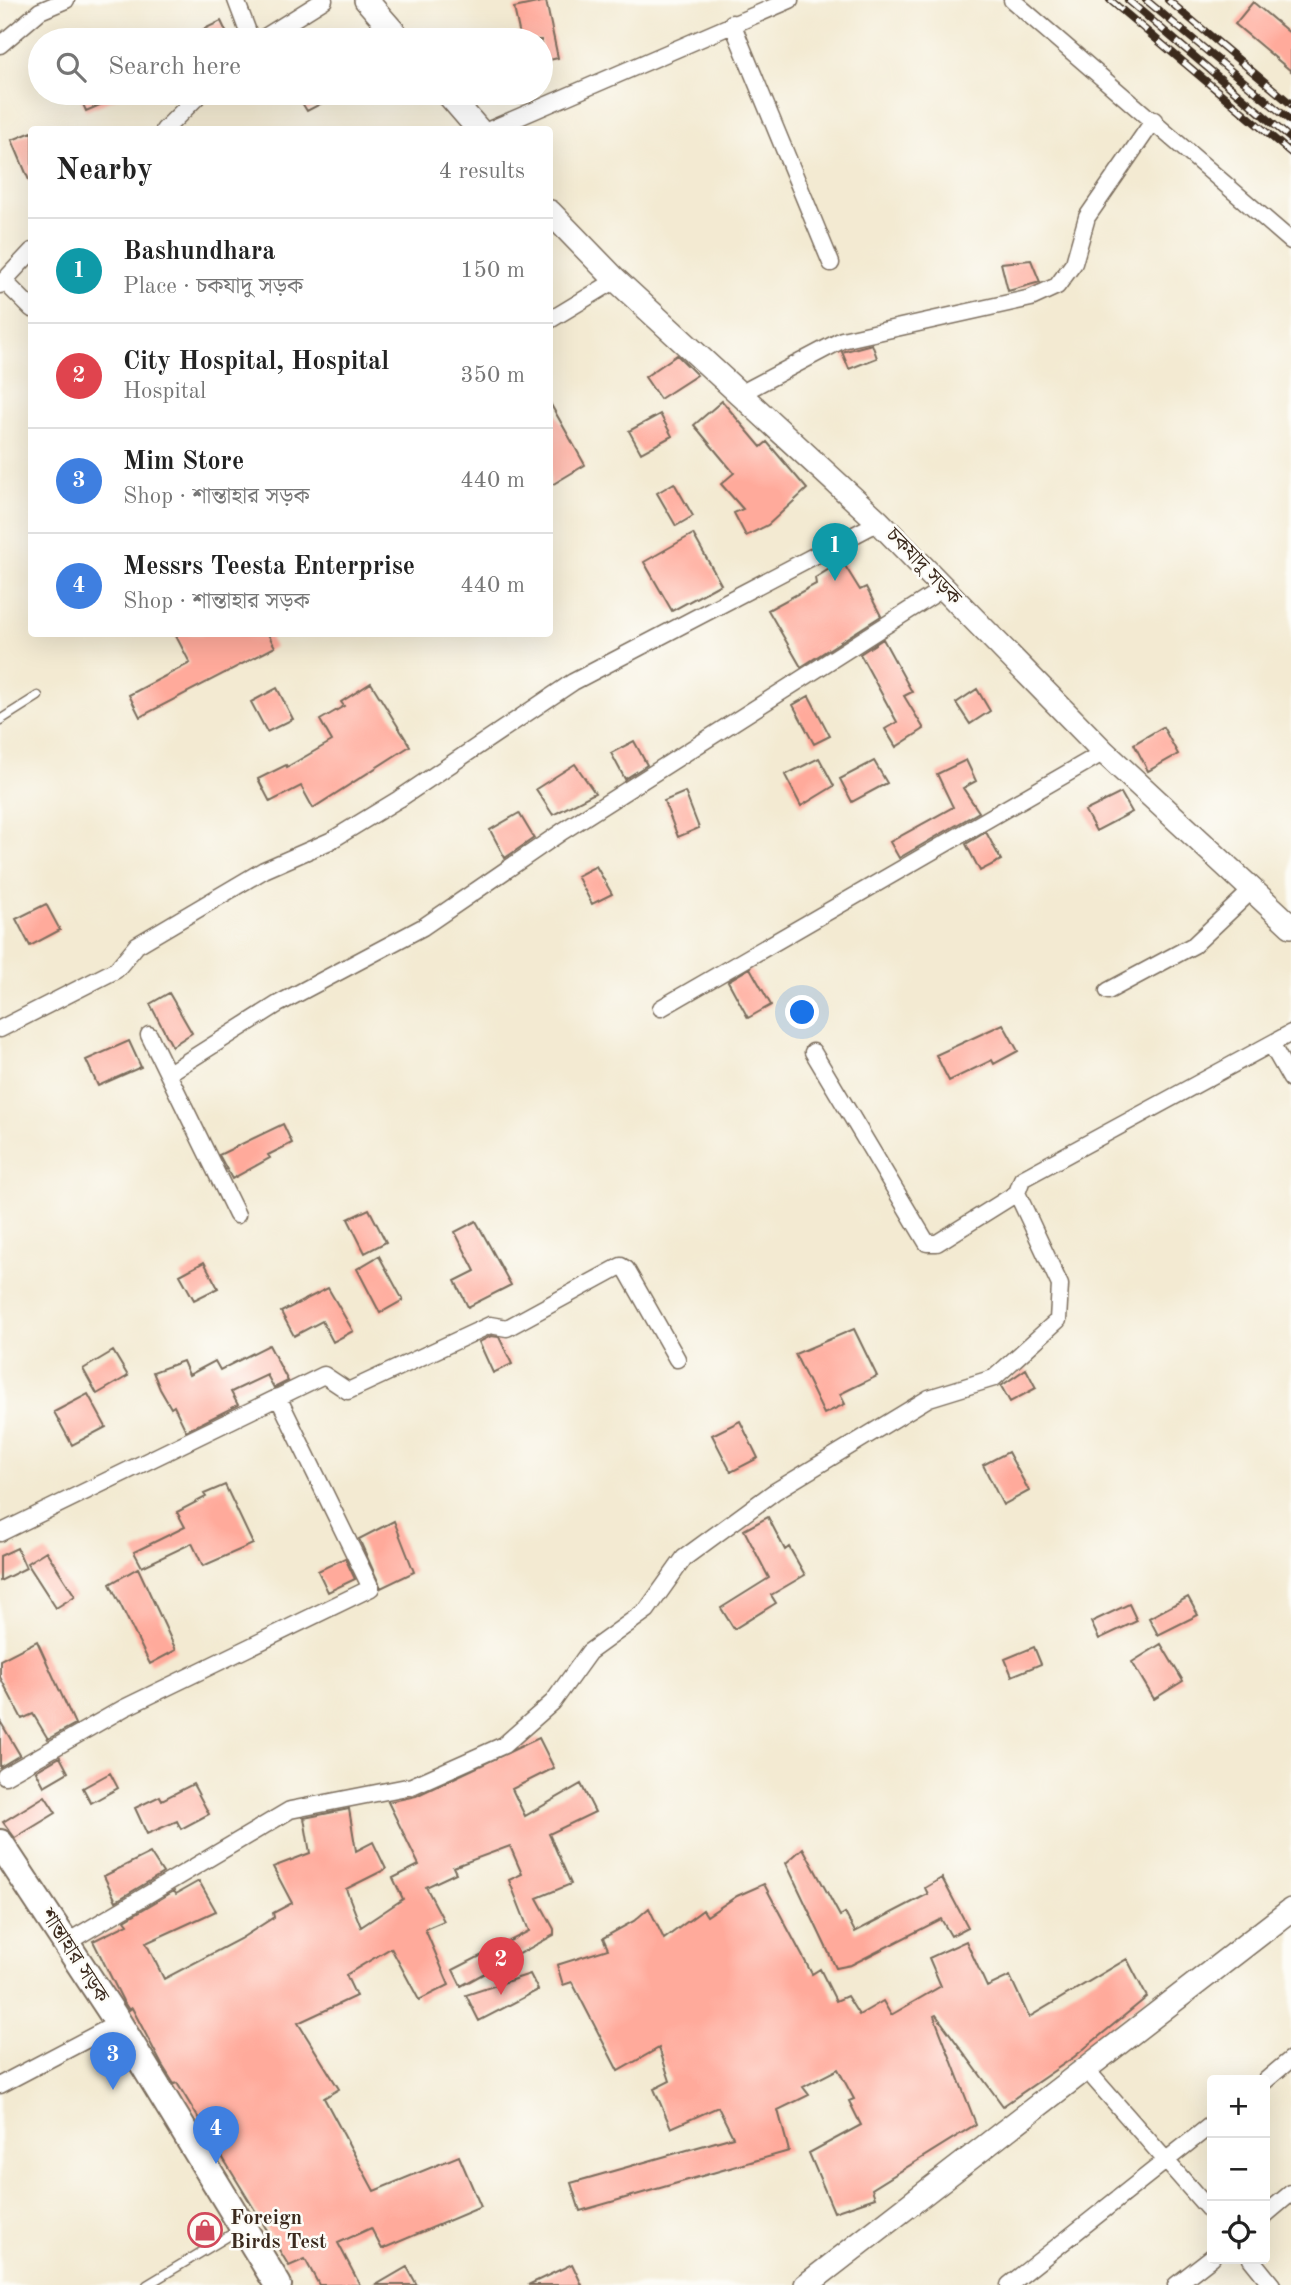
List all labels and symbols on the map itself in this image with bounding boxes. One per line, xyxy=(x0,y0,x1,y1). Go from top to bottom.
pin: 1 xyxy=(812,523,858,581)
street label: চকযাদু সড়ক xyxy=(881,524,965,610)
your location xyxy=(785,995,819,1029)
street label: শান্তাহার সড়ক xyxy=(35,1905,113,2008)
pin: 2 xyxy=(478,1937,524,1995)
pin: 3 xyxy=(90,2032,136,2090)
pin: 4 xyxy=(193,2106,239,2164)
place label: Foreign Birds Test xyxy=(230,2208,327,2253)
shop icon: Foreign Birds Test xyxy=(186,2211,224,2249)

